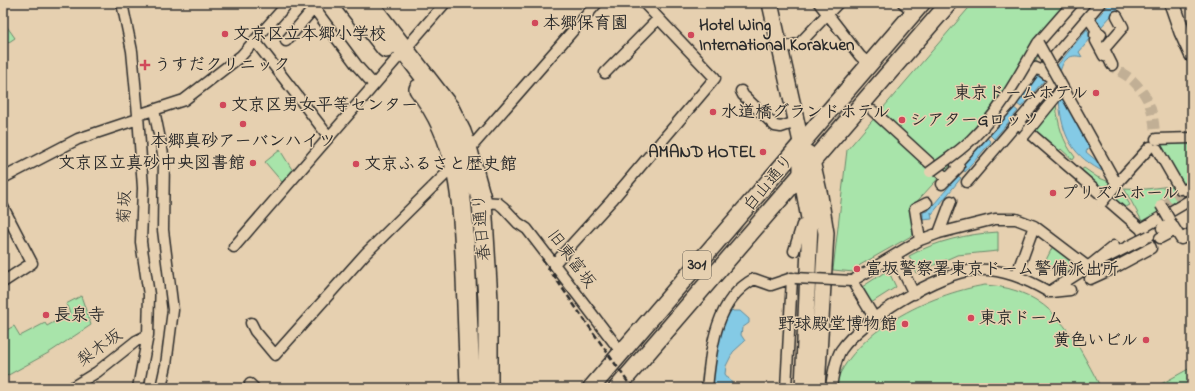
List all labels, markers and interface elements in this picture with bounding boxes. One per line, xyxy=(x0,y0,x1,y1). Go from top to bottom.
place label: 本郷保育園 xyxy=(543,11,628,36)
place label: Hotel Wing International Korakuen xyxy=(699,13,855,58)
marker: 本郷保育園 xyxy=(530,18,540,28)
place label: 文京区立本郷小学校 xyxy=(233,22,386,47)
marker: 文京区立本郷小学校 xyxy=(220,29,230,39)
marker: Hotel Wing International Korakuen xyxy=(686,30,696,40)
place label: うすだクリニック xyxy=(154,53,290,78)
marker: うすだクリニック xyxy=(139,59,151,71)
place label: 東京ドームホテル xyxy=(954,81,1088,106)
marker: 東京ドームホテル xyxy=(1091,88,1101,98)
place label: 文京区男女平等センター xyxy=(231,93,418,118)
marker: 文京区男女平等センター xyxy=(218,100,228,110)
place label: 水道橋グランドホテル xyxy=(721,100,890,125)
marker: 水道橋グランドホテル xyxy=(708,107,718,117)
place label: シアターGロッソ xyxy=(910,108,1039,133)
marker: シアターGロッソ xyxy=(897,115,907,125)
marker: 本郷真砂アーバンハイツ xyxy=(238,119,248,129)
place label: 本郷真砂アーバンハイツ xyxy=(150,129,336,154)
place label: AMAND HOTEL xyxy=(648,140,756,165)
marker: AMAND HOTEL xyxy=(758,147,768,157)
street label: 白山通り xyxy=(738,149,800,217)
place label: 文京区立真砂中央図書館 xyxy=(58,151,245,176)
place label: 文京ふるさと歴史館 xyxy=(364,152,517,177)
marker: 文京区立真砂中央図書館 xyxy=(248,158,258,168)
marker: 文京ふるさと歴史館 xyxy=(351,159,361,169)
place label: プリズムホール xyxy=(1061,181,1179,206)
marker: プリズムホール xyxy=(1048,188,1058,198)
street label: 菊坂 xyxy=(112,190,138,224)
street label: 春日通り xyxy=(467,192,497,262)
street label: 旧東富坂 xyxy=(541,224,601,294)
road number: 301 xyxy=(683,251,711,279)
place label: 富坂警察署東京ドーム警備派出所 xyxy=(865,257,1119,282)
marker: 富坂警察署東京ドーム警備派出所 xyxy=(852,264,862,274)
place label: 長泉寺 xyxy=(54,303,105,328)
place label: 東京ドーム xyxy=(979,306,1063,331)
marker: 長泉寺 xyxy=(41,310,51,320)
place label: 野球殿堂博物館 xyxy=(778,312,897,337)
marker: 東京ドーム xyxy=(966,313,976,323)
marker: 野球殿堂博物館 xyxy=(900,319,910,329)
street label: 梨木坂 xyxy=(72,323,128,373)
place label: 黄色いビル xyxy=(1053,328,1138,353)
marker: 黄色いビル xyxy=(1141,335,1151,345)

